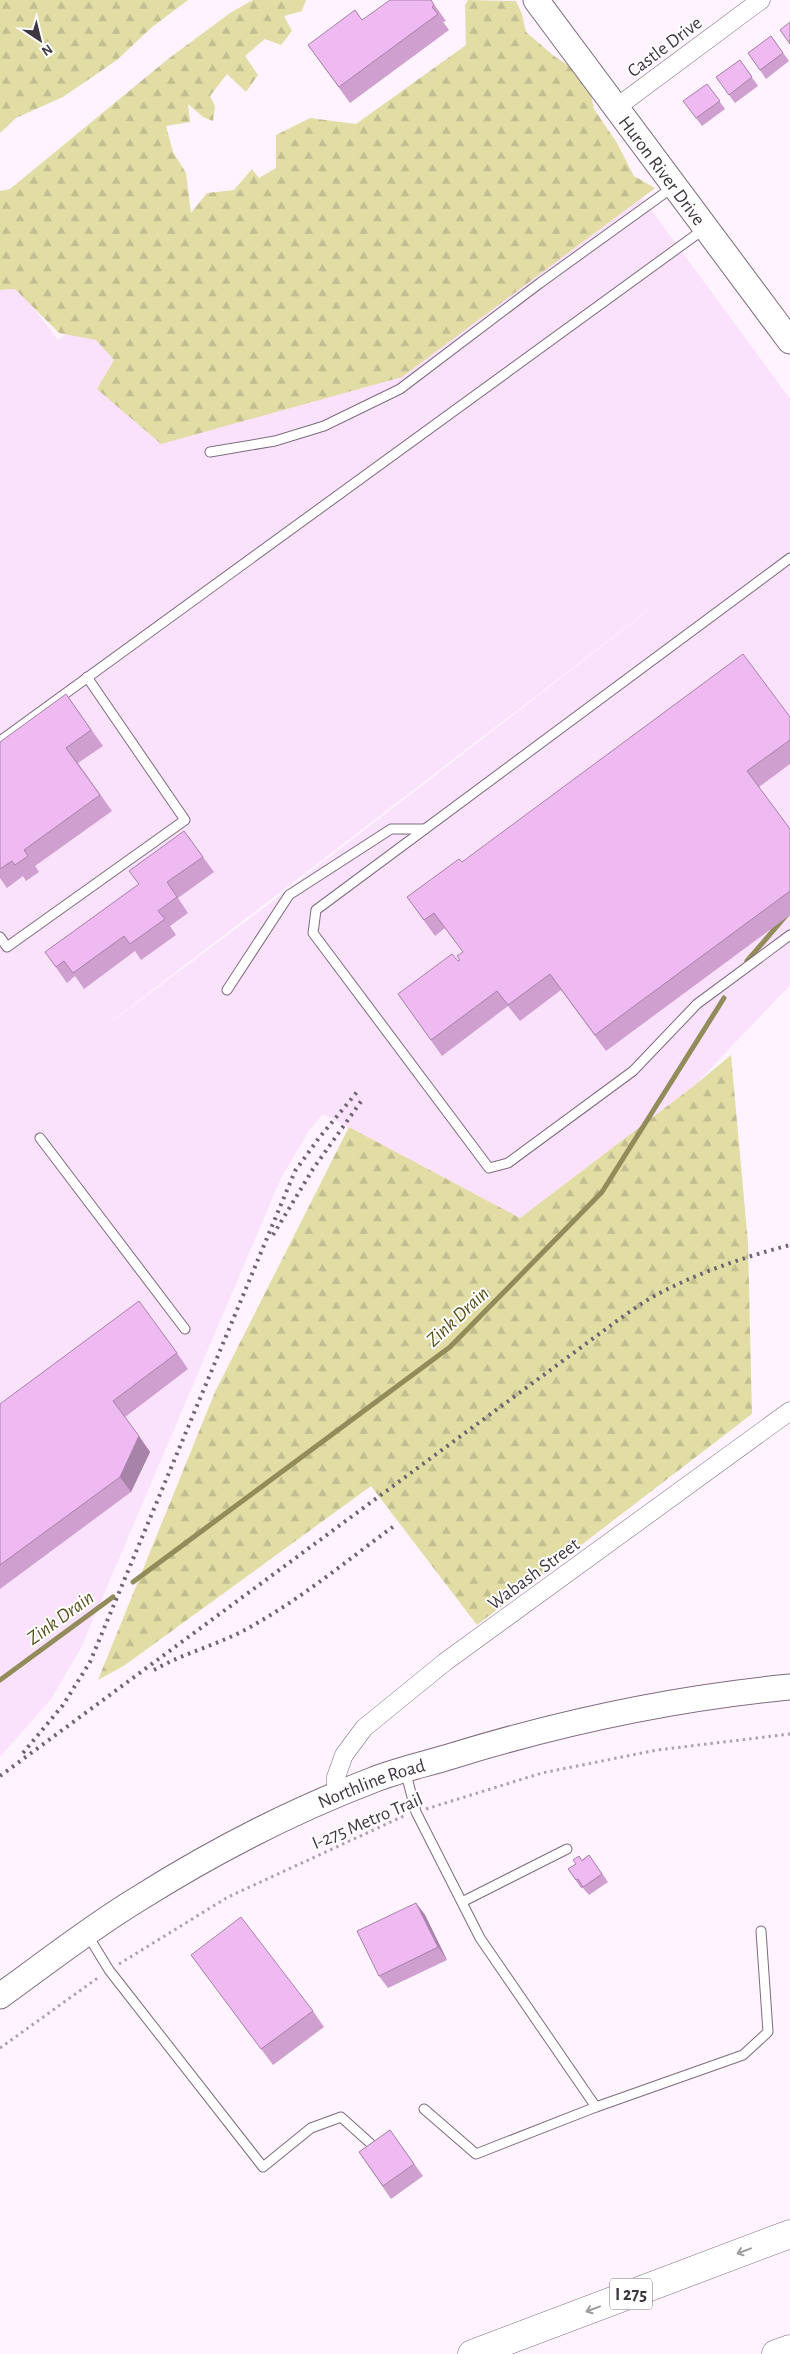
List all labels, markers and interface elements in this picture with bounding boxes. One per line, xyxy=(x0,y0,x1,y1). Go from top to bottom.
street label: Castle Drive xyxy=(624,13,706,81)
north arrow xyxy=(15,15,65,65)
text: N xyxy=(39,41,55,58)
street label: Huron River Drive xyxy=(615,113,708,229)
water label: Zink Drain xyxy=(423,1283,493,1350)
street label: Wabash Street xyxy=(485,1535,583,1614)
water label: Zink Drain xyxy=(23,1587,98,1649)
street label: Northline Road xyxy=(315,1756,427,1813)
street label: I-275 Metro Trail xyxy=(310,1790,426,1853)
one-way arrow xyxy=(737,2247,753,2256)
road number: I 275 xyxy=(610,2278,652,2310)
one-way arrow xyxy=(585,2305,601,2314)

